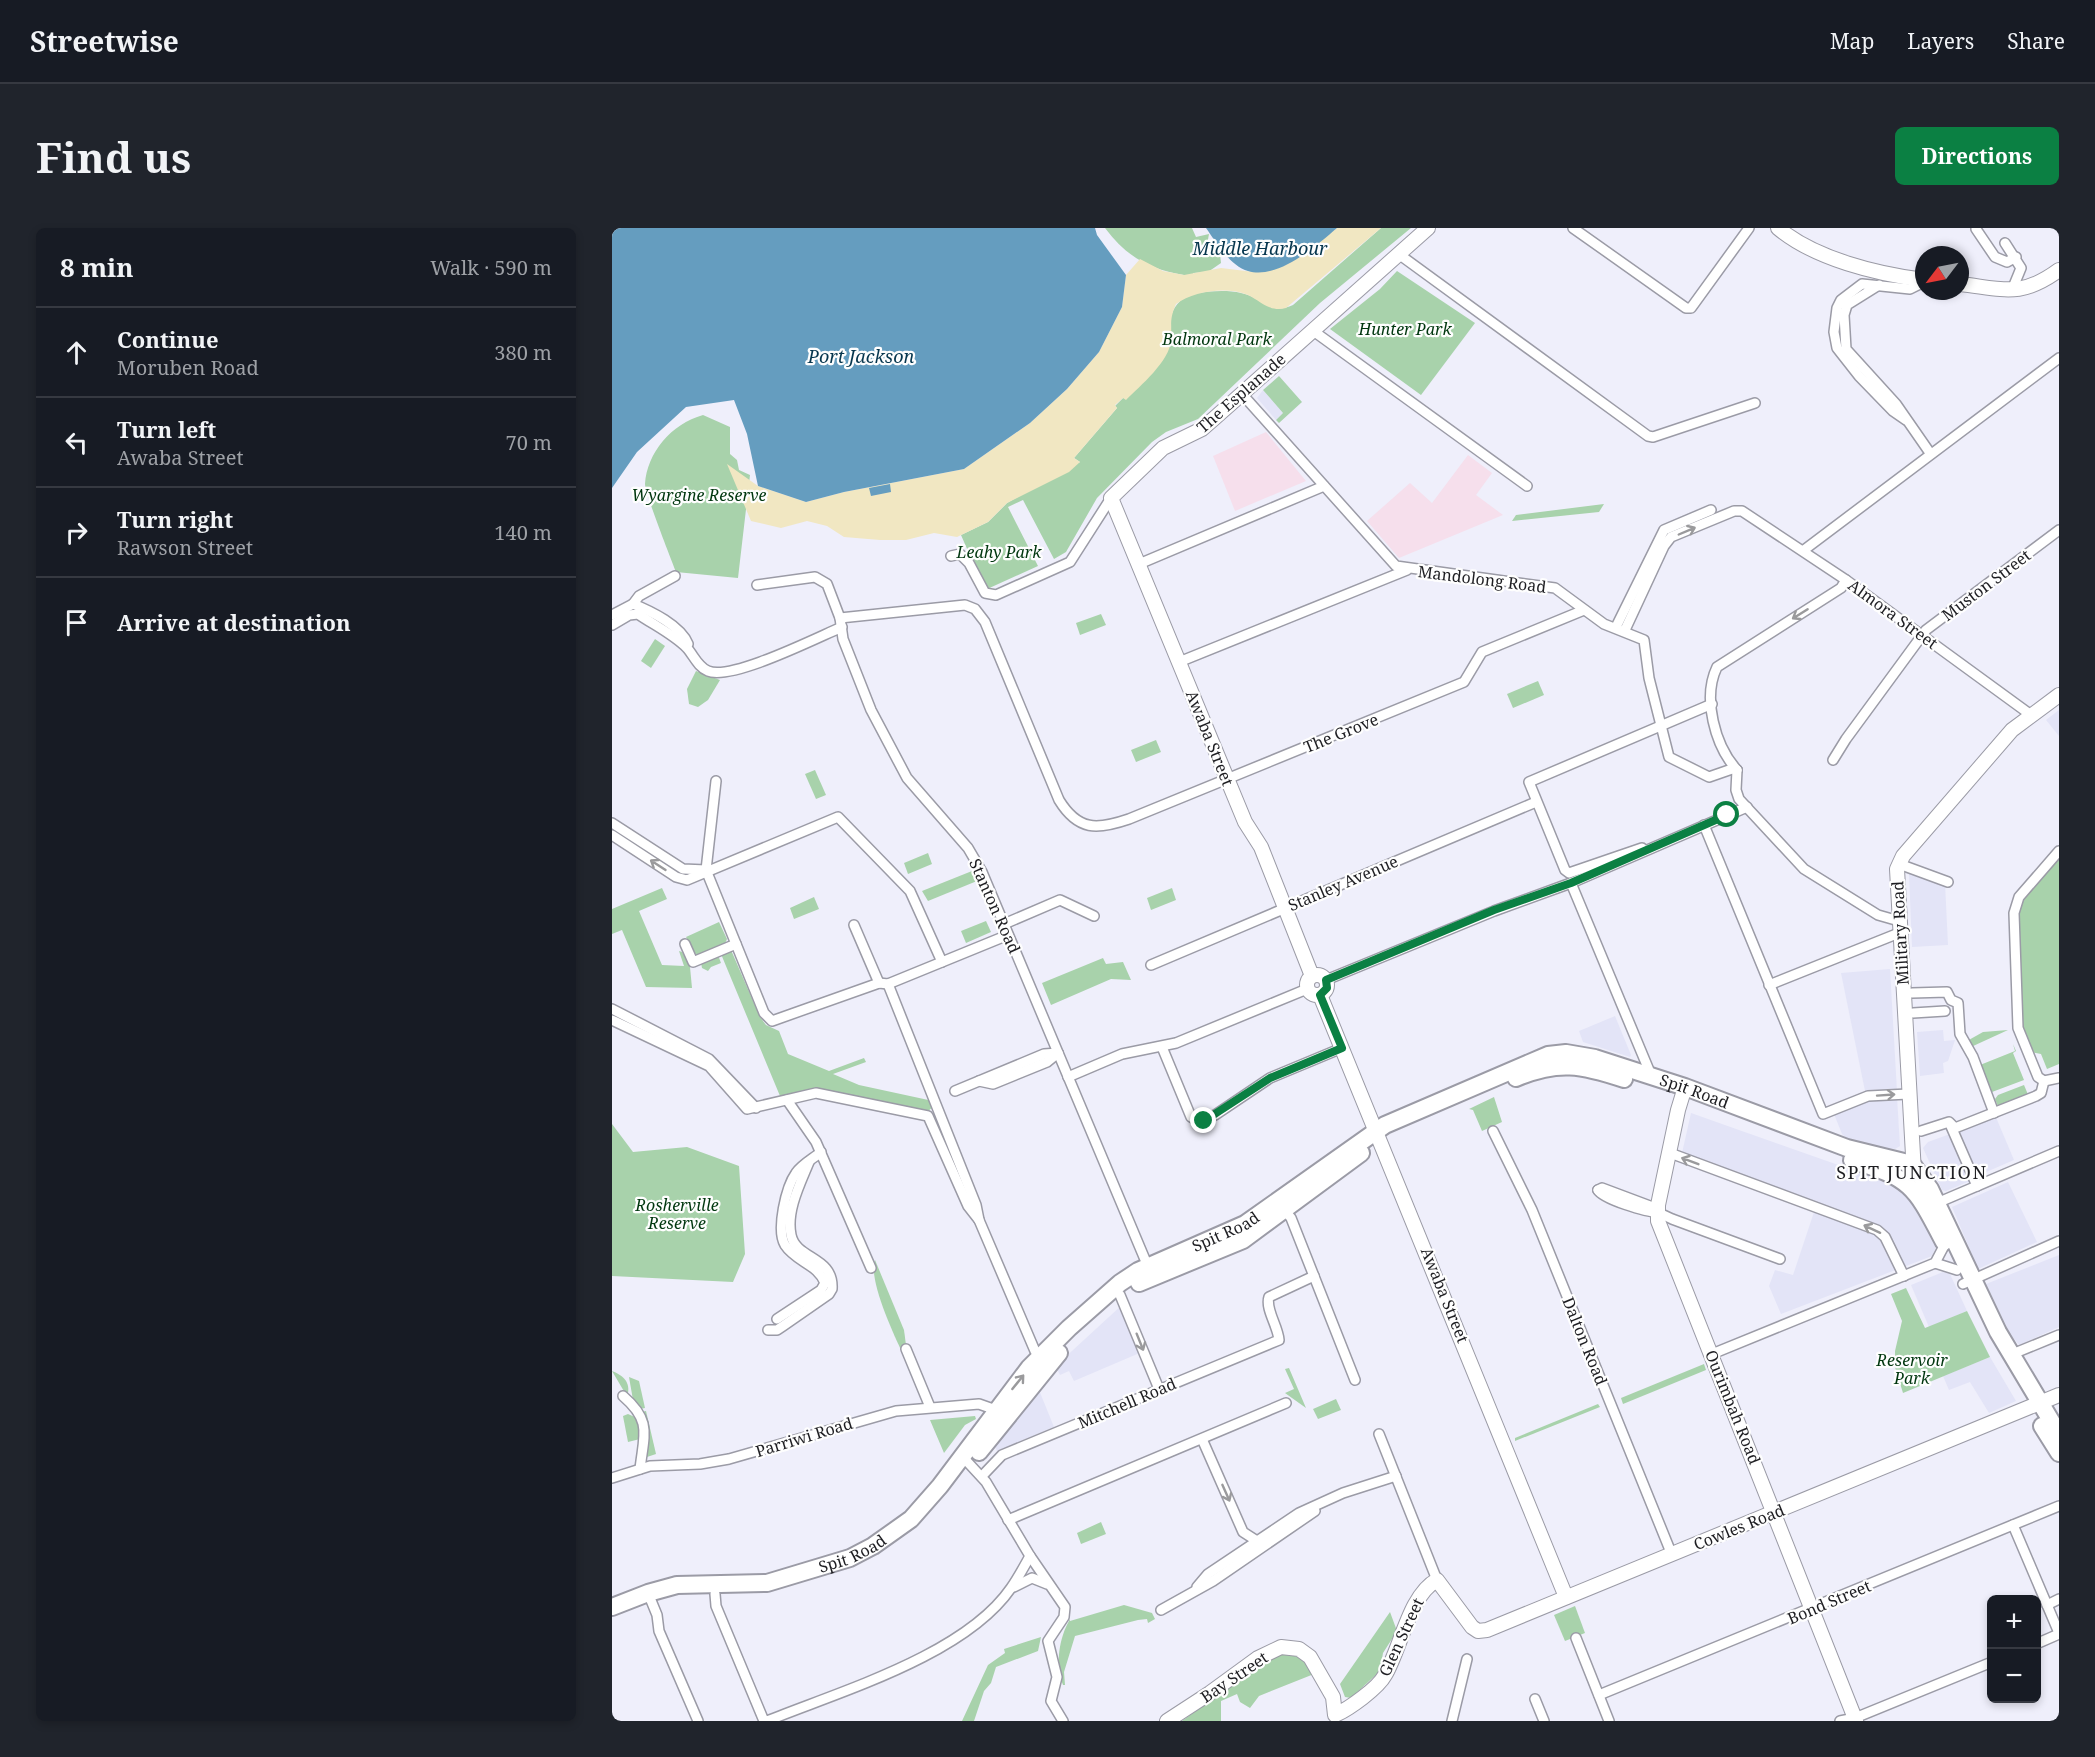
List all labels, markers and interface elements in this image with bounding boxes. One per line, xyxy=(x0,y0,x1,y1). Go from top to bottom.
text: Streetwise xyxy=(30,22,179,60)
text: Map xyxy=(1830,27,1874,55)
text: Layers xyxy=(1907,27,1974,55)
text: Share xyxy=(2007,27,2065,55)
button: Directions xyxy=(1895,127,2059,185)
text: Find us xyxy=(36,128,191,185)
water label: Middle Harbour xyxy=(1192,236,1328,260)
north arrow xyxy=(1915,246,1969,300)
text: 8 min xyxy=(60,249,134,285)
text: Walk · 590 m xyxy=(430,254,552,281)
park label: Hunter Park xyxy=(1357,318,1452,340)
text: Continue xyxy=(117,324,219,354)
park label: Balmoral Park xyxy=(1161,328,1273,350)
icon: ahead xyxy=(60,336,93,369)
text: 380 m xyxy=(494,339,552,366)
water label: Port Jackson xyxy=(807,344,914,368)
street label: The Esplanade xyxy=(1192,348,1290,438)
text: Moruben Road xyxy=(117,354,259,381)
text: Turn left xyxy=(117,414,216,444)
icon: left xyxy=(60,426,93,459)
text: 70 m xyxy=(506,429,552,456)
text: Awaba Street xyxy=(117,444,244,471)
park label: Wyargine Reserve xyxy=(632,484,767,506)
text: Turn right xyxy=(117,504,233,534)
icon: right xyxy=(60,516,93,549)
text: 140 m xyxy=(494,519,552,546)
one-way arrow xyxy=(1677,525,1695,536)
text: Rawson Street xyxy=(117,534,253,561)
park label: Leahy Park xyxy=(956,541,1042,563)
street label: Muston Street xyxy=(1937,544,2035,626)
street label: Mandolong Road xyxy=(1417,560,1548,598)
street label: Almora Street xyxy=(1844,574,1942,654)
icon: arrive xyxy=(60,606,93,639)
text: Arrive at destination xyxy=(117,607,351,637)
one-way arrow xyxy=(1792,608,1809,620)
street label: Awaba Street xyxy=(1181,687,1239,789)
street label: The Grove xyxy=(1300,708,1382,758)
route start xyxy=(1713,801,1739,827)
street label: Stanley Avenue xyxy=(1285,850,1401,916)
street label: Stanton Road xyxy=(964,855,1026,957)
one-way arrow xyxy=(651,859,667,871)
street label: Military Road xyxy=(1886,880,1914,986)
street label: Spit Road xyxy=(1657,1069,1732,1114)
one-way arrow xyxy=(1876,1089,1896,1100)
route end xyxy=(1190,1107,1216,1133)
one-way arrow xyxy=(1681,1155,1699,1166)
district label: SPIT JUNCTION xyxy=(1836,1160,1988,1184)
park label: Rosherville Reserve xyxy=(634,1194,719,1234)
street label: Spit Road xyxy=(1189,1206,1264,1257)
one-way arrow xyxy=(1864,1223,1882,1235)
street label: Awaba Street xyxy=(1416,1244,1474,1346)
street label: Dalton Road xyxy=(1557,1294,1613,1389)
one-way arrow xyxy=(1135,1332,1146,1351)
street label: Ourimbah Road xyxy=(1700,1347,1766,1468)
park label: Reservoir Park xyxy=(1875,1349,1948,1389)
street label: Mitchell Road xyxy=(1074,1372,1180,1434)
one-way arrow xyxy=(1011,1375,1024,1391)
street label: Parriwi Road xyxy=(753,1412,855,1462)
one-way arrow xyxy=(1221,1483,1232,1501)
street label: Cowles Road xyxy=(1690,1499,1788,1555)
street label: Spit Road xyxy=(816,1529,891,1578)
street label: Bond Street xyxy=(1784,1574,1874,1629)
street label: Glen Street xyxy=(1373,1594,1429,1680)
map controls xyxy=(1987,1595,2041,1703)
button: + xyxy=(1987,1595,2041,1649)
street label: Bay Street xyxy=(1196,1646,1272,1708)
button: − xyxy=(1987,1649,2041,1703)

